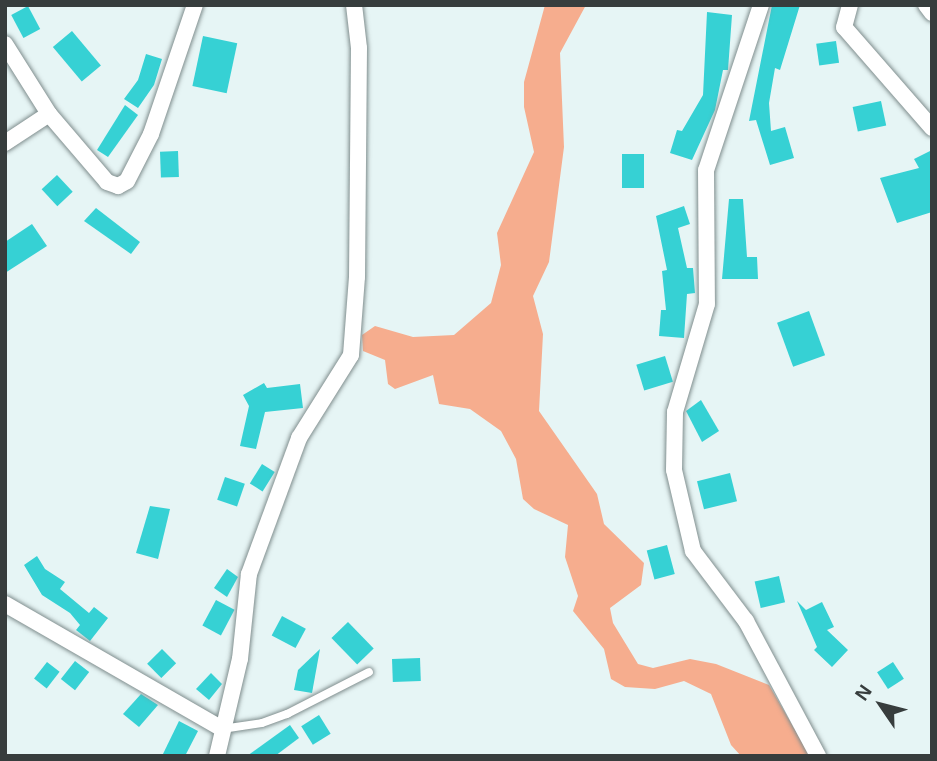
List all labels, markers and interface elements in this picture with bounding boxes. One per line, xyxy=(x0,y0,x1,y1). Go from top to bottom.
north arrow xyxy=(846,670,916,740)
text: N xyxy=(851,681,876,704)

